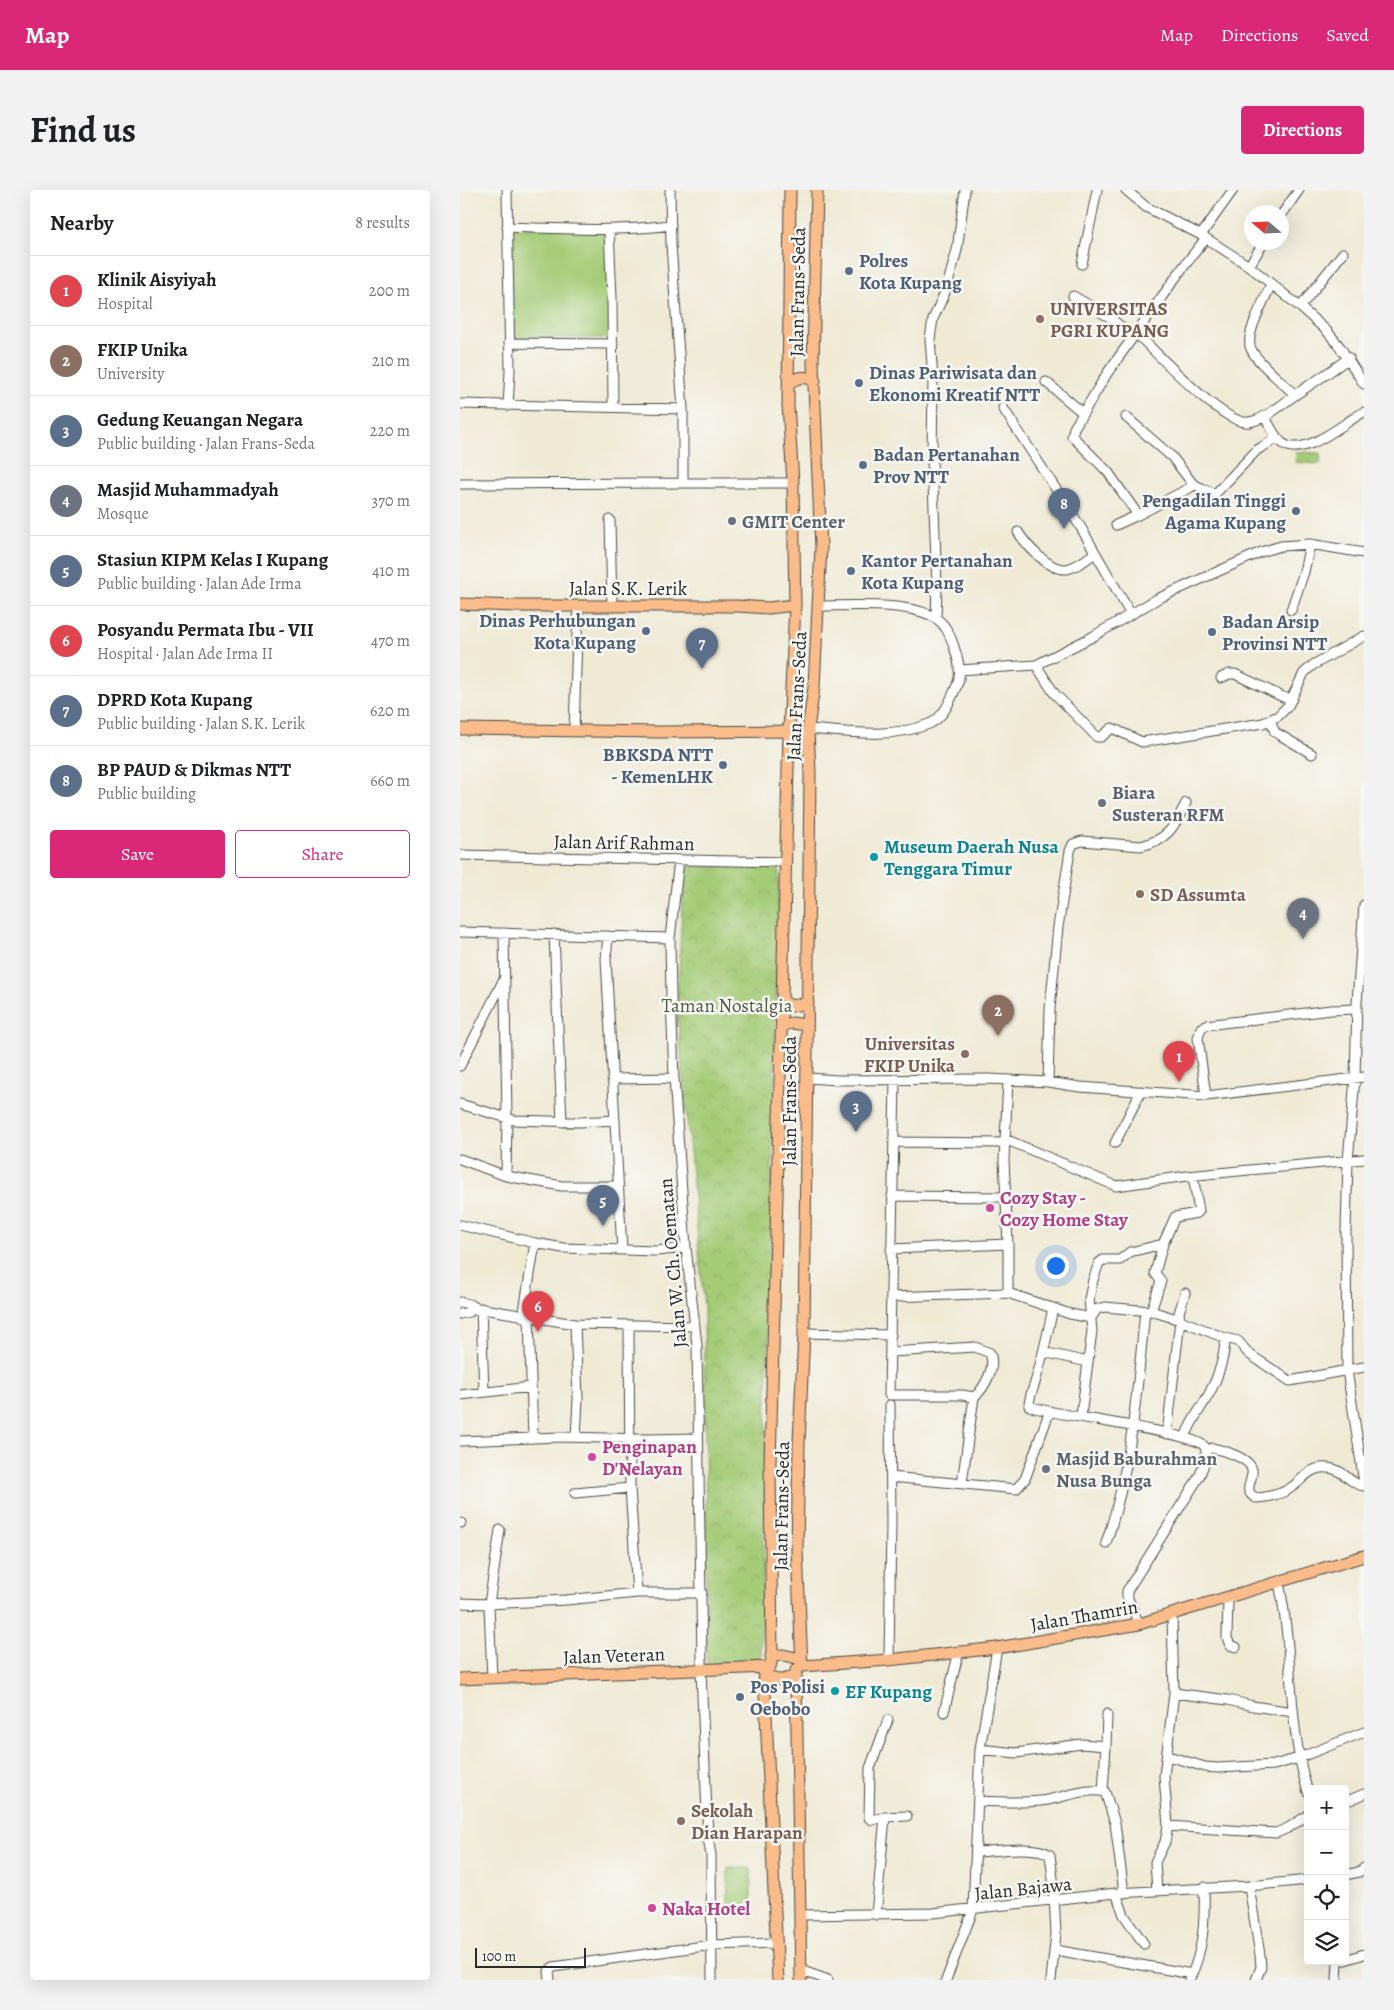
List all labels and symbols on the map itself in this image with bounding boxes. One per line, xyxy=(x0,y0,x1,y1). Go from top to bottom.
north arrow xyxy=(1244,205,1289,250)
street label: Jalan Frans-Seda xyxy=(784,227,812,357)
place label: Polres Kota Kupang xyxy=(859,248,962,296)
marker: Polres Kota Kupang xyxy=(843,265,855,277)
place label: UNIVERSITAS PGRI KUPANG xyxy=(1050,296,1169,344)
marker: UNIVERSITAS PGRI KUPANG xyxy=(1034,313,1046,325)
place label: Dinas Pariwisata dan Ekonomi Kreatif NTT xyxy=(869,360,1040,408)
marker: Dinas Pariwisata dan Ekonomi Kreatif NTT xyxy=(853,377,865,389)
place label: Badan Pertanahan Prov NTT xyxy=(873,442,1020,490)
marker: Badan Pertanahan Prov NTT xyxy=(857,459,869,471)
pin: 8 xyxy=(1048,488,1080,529)
place label: Pengadilan Tinggi Agama Kupang xyxy=(1142,488,1286,536)
marker: Pengadilan Tinggi Agama Kupang xyxy=(1290,505,1302,517)
place label: GMIT Center xyxy=(742,509,845,535)
marker: GMIT Center xyxy=(726,515,738,527)
place label: Kantor Pertanahan Kota Kupang xyxy=(861,548,1013,596)
marker: Kantor Pertanahan Kota Kupang xyxy=(845,565,857,577)
street label: Jalan S.K. Lerik xyxy=(569,576,688,602)
place label: Dinas Perhubungan Kota Kupang xyxy=(479,608,636,656)
place label: Badan Arsip Provinsi NTT xyxy=(1222,609,1328,657)
marker: Dinas Perhubungan Kota Kupang xyxy=(640,625,652,637)
marker: Badan Arsip Provinsi NTT xyxy=(1206,626,1218,638)
pin: 7 xyxy=(686,628,718,669)
street label: Jalan Frans-Seda xyxy=(781,630,813,762)
place label: BBKSDA NTT - KemenLHK xyxy=(603,742,714,790)
marker: BBKSDA NTT - KemenLHK xyxy=(717,759,729,771)
place label: Biara Susteran RFM xyxy=(1112,780,1225,828)
marker: Biara Susteran RFM xyxy=(1096,797,1108,809)
street label: Jalan Arif Rahman xyxy=(553,829,695,857)
place label: Museum Daerah Nusa Tenggara Timur xyxy=(884,834,1059,882)
marker: Museum Daerah Nusa Tenggara Timur xyxy=(868,851,880,863)
place label: SD Assumta xyxy=(1150,882,1247,908)
marker: SD Assumta xyxy=(1134,888,1146,900)
pin: 4 xyxy=(1287,898,1319,939)
park label: Taman Nostalgia xyxy=(662,993,793,1019)
pin: 2 xyxy=(982,995,1014,1036)
place label: Universitas FKIP Unika xyxy=(864,1031,956,1079)
street label: Jalan Frans-Seda xyxy=(777,1036,803,1166)
pin: 1 xyxy=(1163,1041,1195,1082)
marker: Universitas FKIP Unika xyxy=(959,1048,971,1060)
pin: 3 xyxy=(840,1091,872,1132)
street label: Jalan W. Ch. Oematan xyxy=(653,1177,693,1349)
pin: 5 xyxy=(587,1185,619,1226)
place label: Cozy Stay - Cozy Home Stay xyxy=(1000,1185,1129,1233)
marker: Cozy Stay - Cozy Home Stay xyxy=(984,1202,996,1214)
your location xyxy=(1043,1253,1069,1279)
pin: 6 xyxy=(522,1291,554,1332)
place label: Penginapan D'Nelayan xyxy=(602,1434,697,1482)
street label: Jalan Frans-Seda xyxy=(768,1441,796,1571)
place label: Masjid Baburahman Nusa Bunga xyxy=(1056,1446,1217,1494)
marker: Penginapan D'Nelayan xyxy=(586,1451,598,1463)
marker: Masjid Baburahman Nusa Bunga xyxy=(1040,1463,1052,1475)
street label: Jalan Thamrin xyxy=(1028,1594,1140,1638)
street label: Jalan Veteran xyxy=(563,1641,665,1671)
place label: Pos Polisi Oebobo xyxy=(750,1674,826,1722)
place label: EF Kupang xyxy=(845,1679,932,1705)
marker: EF Kupang xyxy=(829,1685,841,1697)
marker: Pos Polisi Oebobo xyxy=(734,1691,746,1703)
place label: Sekolah Dian Harapan xyxy=(691,1798,803,1846)
marker: Sekolah Dian Harapan xyxy=(675,1815,687,1827)
street label: Jalan Bajawa xyxy=(973,1871,1073,1907)
place label: Naka Hotel xyxy=(662,1896,750,1922)
marker: Naka Hotel xyxy=(646,1902,658,1914)
scale bar xyxy=(475,1945,586,1968)

